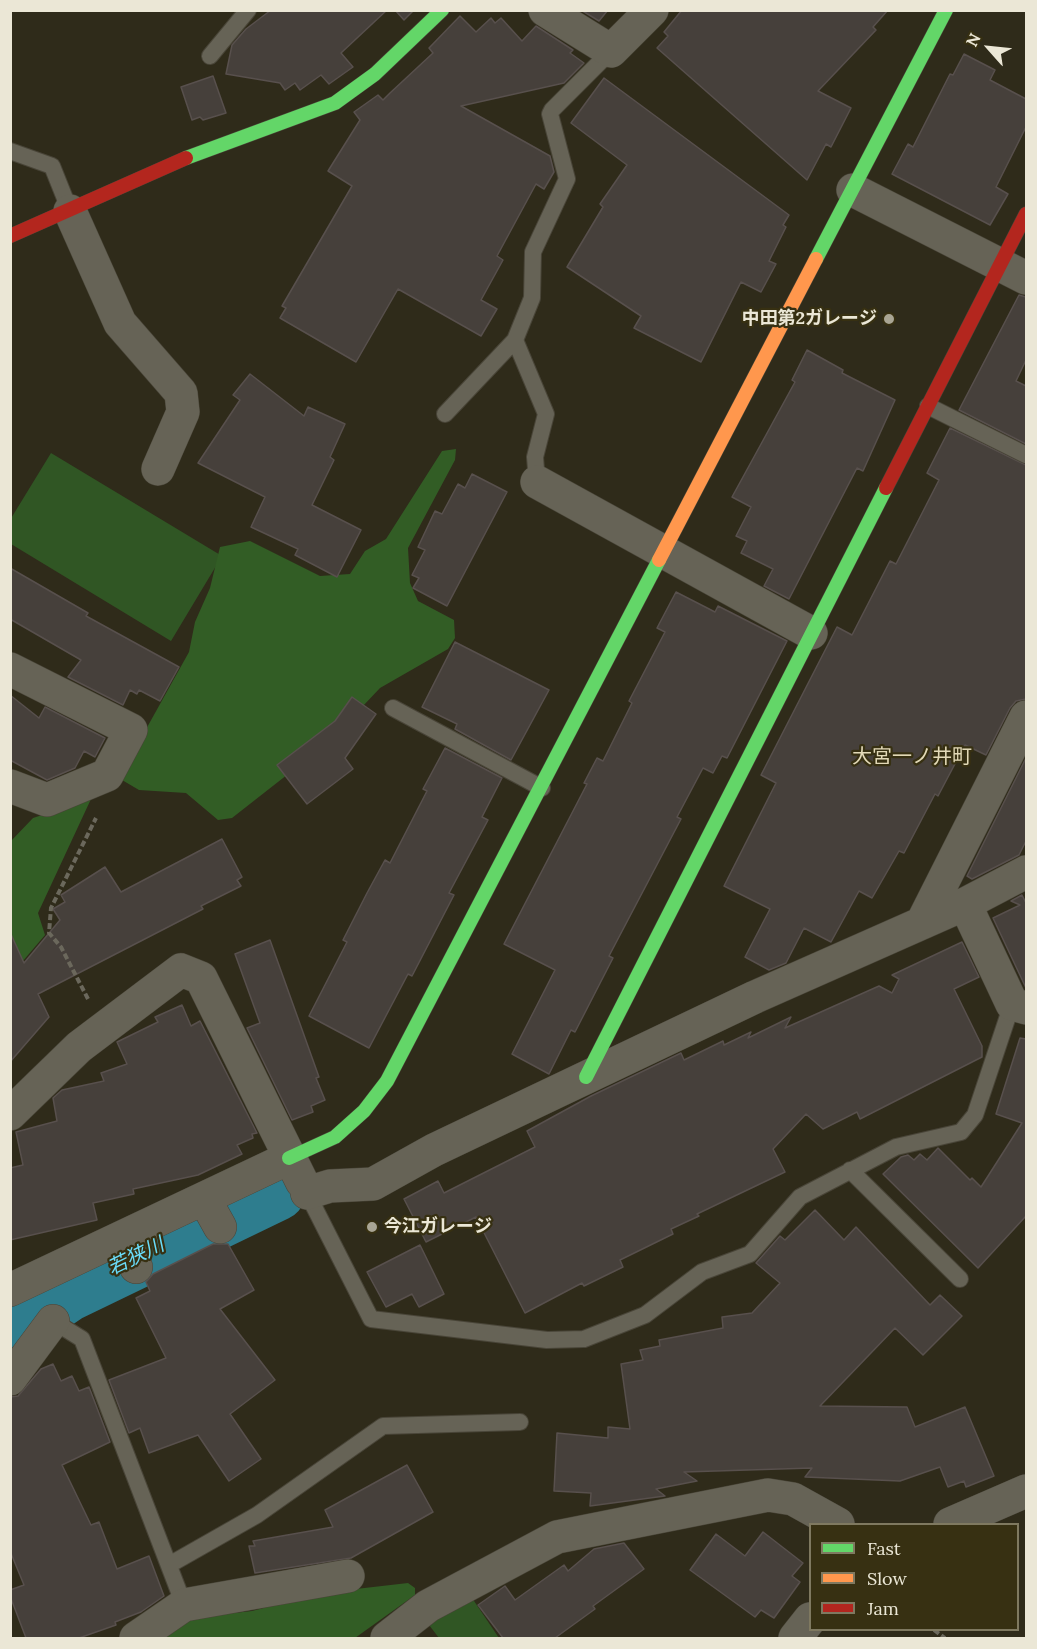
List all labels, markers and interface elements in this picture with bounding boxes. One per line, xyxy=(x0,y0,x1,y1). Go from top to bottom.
north arrow xyxy=(959,18,1019,78)
text: N xyxy=(961,30,985,50)
place label: 中田第2ガレージ xyxy=(741,308,877,330)
marker: 中田第2ガレージ xyxy=(882,312,896,326)
district label: 大宮一ノ井町 xyxy=(852,745,972,769)
place label: 今江ガレージ xyxy=(384,1216,492,1238)
marker: 今江ガレージ xyxy=(365,1220,379,1234)
water label: 若狭川 xyxy=(104,1233,168,1281)
legend xyxy=(809,1523,1019,1631)
text: Fast xyxy=(867,1537,901,1560)
text: Slow xyxy=(867,1567,907,1590)
text: Jam xyxy=(867,1597,899,1620)

